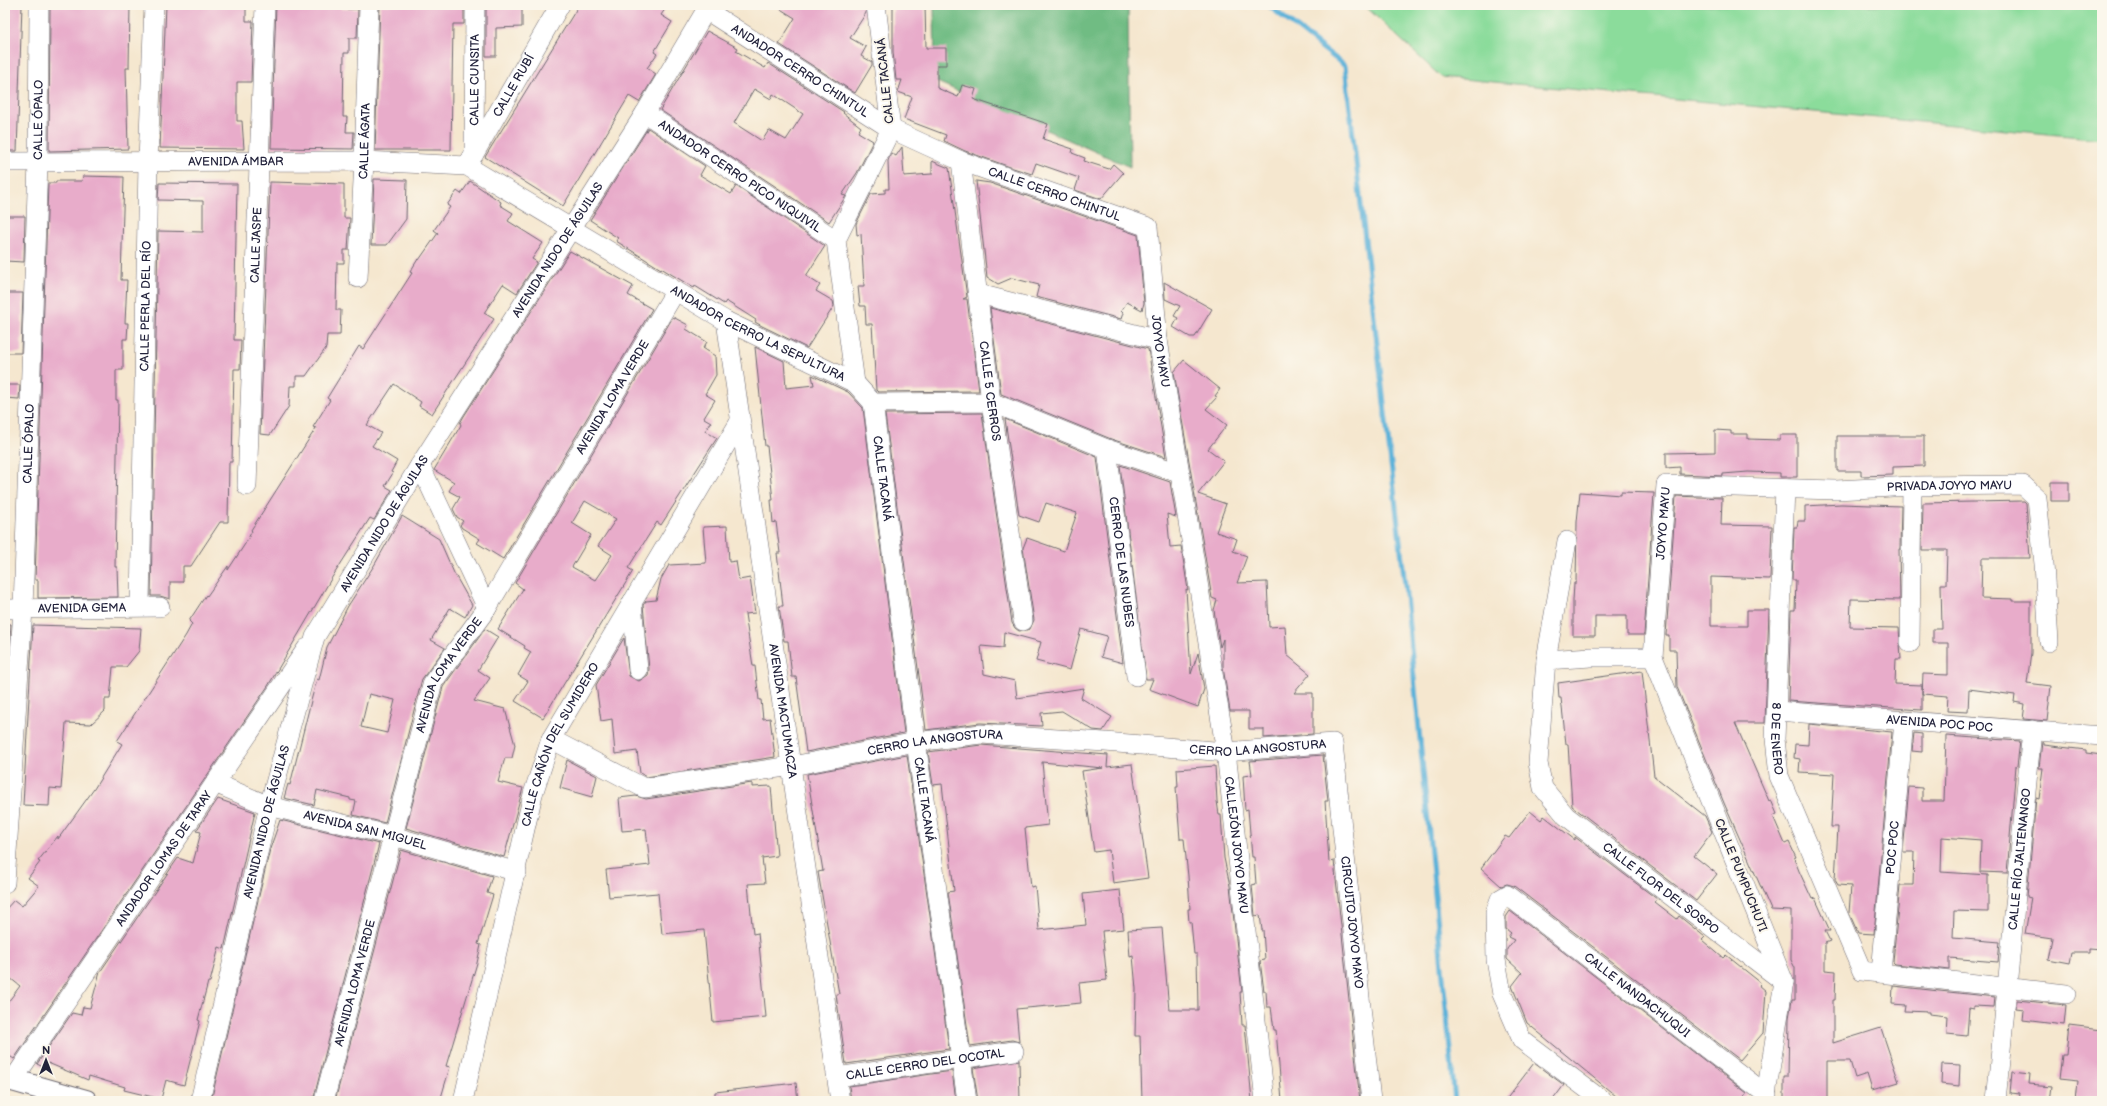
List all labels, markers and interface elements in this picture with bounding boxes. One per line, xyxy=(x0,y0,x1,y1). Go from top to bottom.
street label: ANDADOR CERRO CHINTUL xyxy=(728,21,872,121)
street label: CALLE CUNSITA xyxy=(467,34,483,126)
street label: CALLE TACANÁ xyxy=(872,37,897,125)
street label: CALLE RUBÍ xyxy=(490,50,538,120)
street label: CALLE ÓPALO xyxy=(29,80,47,160)
street label: CALLE ÁGATA xyxy=(356,102,374,180)
street label: ANDADOR CERRO PICO NIQUIVIL xyxy=(655,117,824,236)
street label: AVENIDA ÁMBAR xyxy=(188,152,284,169)
street label: CALLE CERRO CHINTUL xyxy=(986,164,1123,225)
street label: AVENIDA NIDO DE ÁGUILAS xyxy=(509,180,607,320)
street label: CALLE JASPE xyxy=(248,207,265,283)
street label: CALLE PERLA DEL RÍO xyxy=(137,241,155,372)
street label: ANDADOR CERRO LA SEPULTURA xyxy=(668,283,848,385)
street label: JOYYO MAYU xyxy=(1148,314,1173,389)
street label: AVENIDA LOMA VERDE xyxy=(573,337,653,457)
street label: CALLE 5 CERROS xyxy=(975,340,1004,442)
street label: CALLE ÓPALO xyxy=(20,403,38,484)
street label: CALLE TACANÁ xyxy=(869,435,897,523)
street label: AVENIDA NIDO DE ÁGUILAS xyxy=(337,453,432,595)
street label: PRIVADA JOYYO MAYU xyxy=(1886,478,2012,495)
street label: JOYYO MAYU xyxy=(1653,486,1674,560)
street label: CERRO DE LAS NUBES xyxy=(1105,496,1137,629)
street label: AVENIDA GEMA xyxy=(38,600,127,617)
street label: AVENIDA LOMA VERDE xyxy=(413,615,486,734)
street label: AVENIDA MACTUMACZA xyxy=(765,643,800,780)
street label: CALLE CAÑÓN DEL SUMIDERO xyxy=(519,660,603,828)
street label: 8 DE ENERO xyxy=(1767,702,1786,776)
street label: AVENIDA POC POC xyxy=(1886,712,1994,736)
street label: CERRO LA ANGOSTURA xyxy=(866,727,1004,759)
street label: CERRO LA ANGOSTURA xyxy=(1189,737,1327,760)
street label: AVENIDA NIDO DE ÁGUILAS xyxy=(241,744,293,900)
street label: CALLE TACANÁ xyxy=(910,756,939,844)
street label: CALLEJÓN JOYYO MAYU xyxy=(1221,776,1251,915)
street label: ANDADOR LOMAS DE TARAY xyxy=(113,787,216,929)
street label: CALLE RÍO JALTENANGO xyxy=(2006,787,2034,931)
street label: AVENIDA SAN MIGUEL xyxy=(302,808,429,854)
street label: CALLE PUMPUCHUTI xyxy=(1711,816,1770,934)
street label: POC POC xyxy=(1883,820,1903,875)
street label: CALLE FLOR DEL SOSPO xyxy=(1599,839,1722,938)
street label: CIRCUITO JOYYO MAYO xyxy=(1337,855,1366,989)
street label: AVENIDA LOMA VERDE xyxy=(332,918,379,1048)
street label: CALLE NANDACHUQUI xyxy=(1581,950,1693,1041)
north arrow xyxy=(26,1040,66,1080)
text: N xyxy=(42,1044,50,1057)
street label: CALLE CERRO DEL OCOTAL xyxy=(845,1045,1005,1084)

